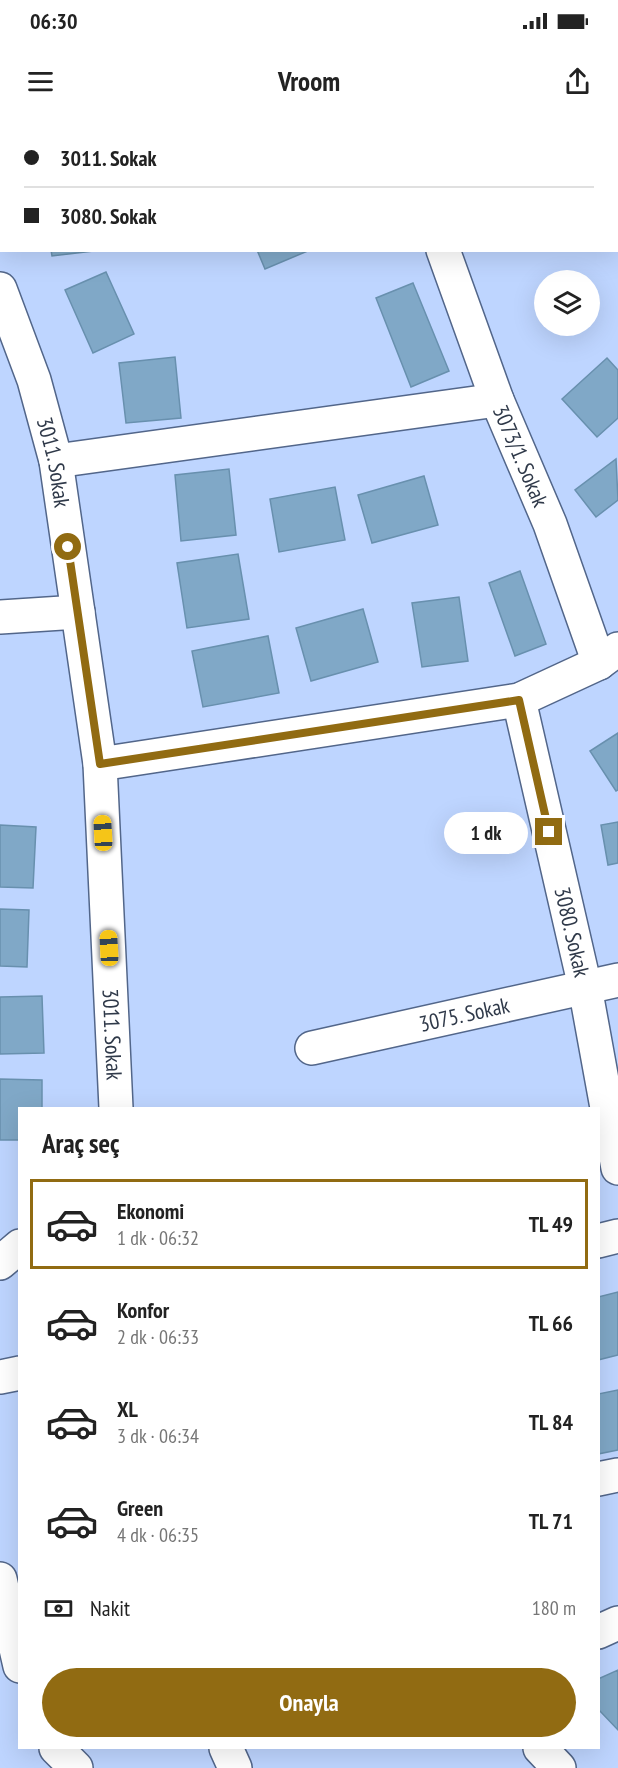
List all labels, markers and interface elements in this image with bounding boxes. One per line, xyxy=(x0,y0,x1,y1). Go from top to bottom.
text: 06:30 xyxy=(30,7,78,35)
text: Vroom xyxy=(278,64,340,98)
icon: menu xyxy=(24,65,57,98)
icon: share xyxy=(561,65,594,98)
text: 3011. Sokak xyxy=(60,144,157,172)
text: 3080. Sokak xyxy=(60,202,157,230)
map controls xyxy=(534,270,600,336)
button: layers xyxy=(534,270,600,336)
street label: 3073/1. Sokak xyxy=(487,401,555,511)
street label: 3011. Sokak xyxy=(31,414,77,510)
route start xyxy=(54,533,81,560)
callout: 1 dk xyxy=(444,811,528,853)
car xyxy=(93,815,113,851)
route end xyxy=(535,818,562,845)
text: 1 dk xyxy=(471,820,501,846)
street label: 3080. Sokak xyxy=(548,884,596,980)
car xyxy=(99,930,119,966)
street label: 3011. Sokak xyxy=(96,988,129,1081)
street label: 3075. Sokak xyxy=(417,990,512,1038)
text: Araç seç xyxy=(42,1126,120,1160)
icon: car xyxy=(45,1197,99,1251)
text: Ekonomi xyxy=(117,1197,184,1225)
text: TL 49 xyxy=(529,1210,573,1238)
text: 1 dk · 06:32 xyxy=(117,1225,199,1251)
icon: car xyxy=(45,1296,99,1350)
text: Konfor xyxy=(117,1296,169,1324)
text: TL 66 xyxy=(529,1309,573,1337)
text: 2 dk · 06:33 xyxy=(117,1324,199,1350)
icon: car xyxy=(45,1395,99,1449)
text: XL xyxy=(117,1395,138,1423)
text: TL 84 xyxy=(529,1408,573,1436)
text: 3 dk · 06:34 xyxy=(117,1423,199,1449)
icon: car xyxy=(45,1494,99,1548)
text: Green xyxy=(117,1494,163,1522)
text: TL 71 xyxy=(529,1507,573,1535)
text: 4 dk · 06:35 xyxy=(117,1522,199,1548)
icon: cash xyxy=(42,1592,75,1625)
text: Nakit xyxy=(90,1594,130,1622)
text: 180 m xyxy=(532,1595,576,1621)
button: Onayla xyxy=(42,1668,576,1737)

